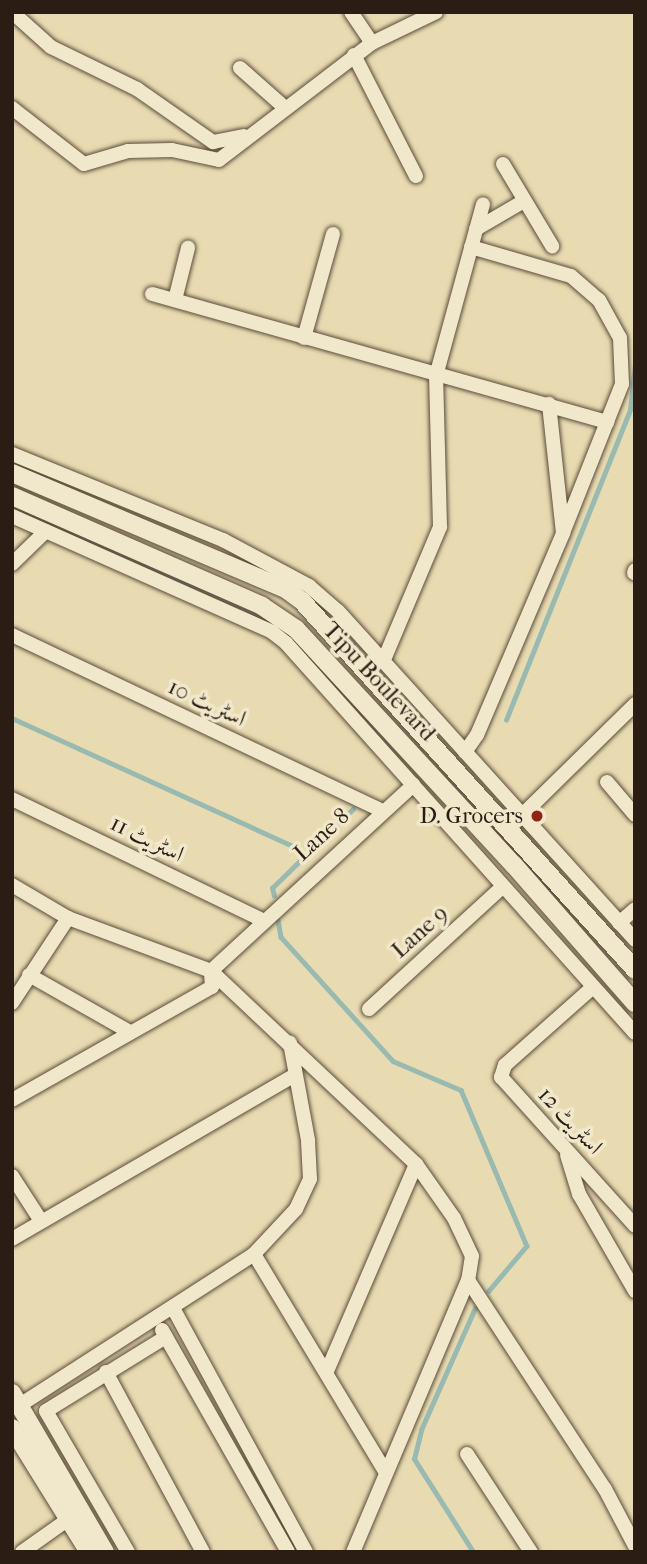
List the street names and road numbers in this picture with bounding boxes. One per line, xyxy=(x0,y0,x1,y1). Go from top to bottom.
street label: Tipu Boulevard xyxy=(317,617,441,747)
street label: اسٹریٹ 10 xyxy=(164,673,250,733)
street label: Lane 8 xyxy=(288,803,356,867)
street label: اسٹریٹ 11 xyxy=(106,809,188,869)
street label: Lane 9 xyxy=(386,900,454,964)
street label: اسٹریٹ 12 xyxy=(532,1082,608,1160)

